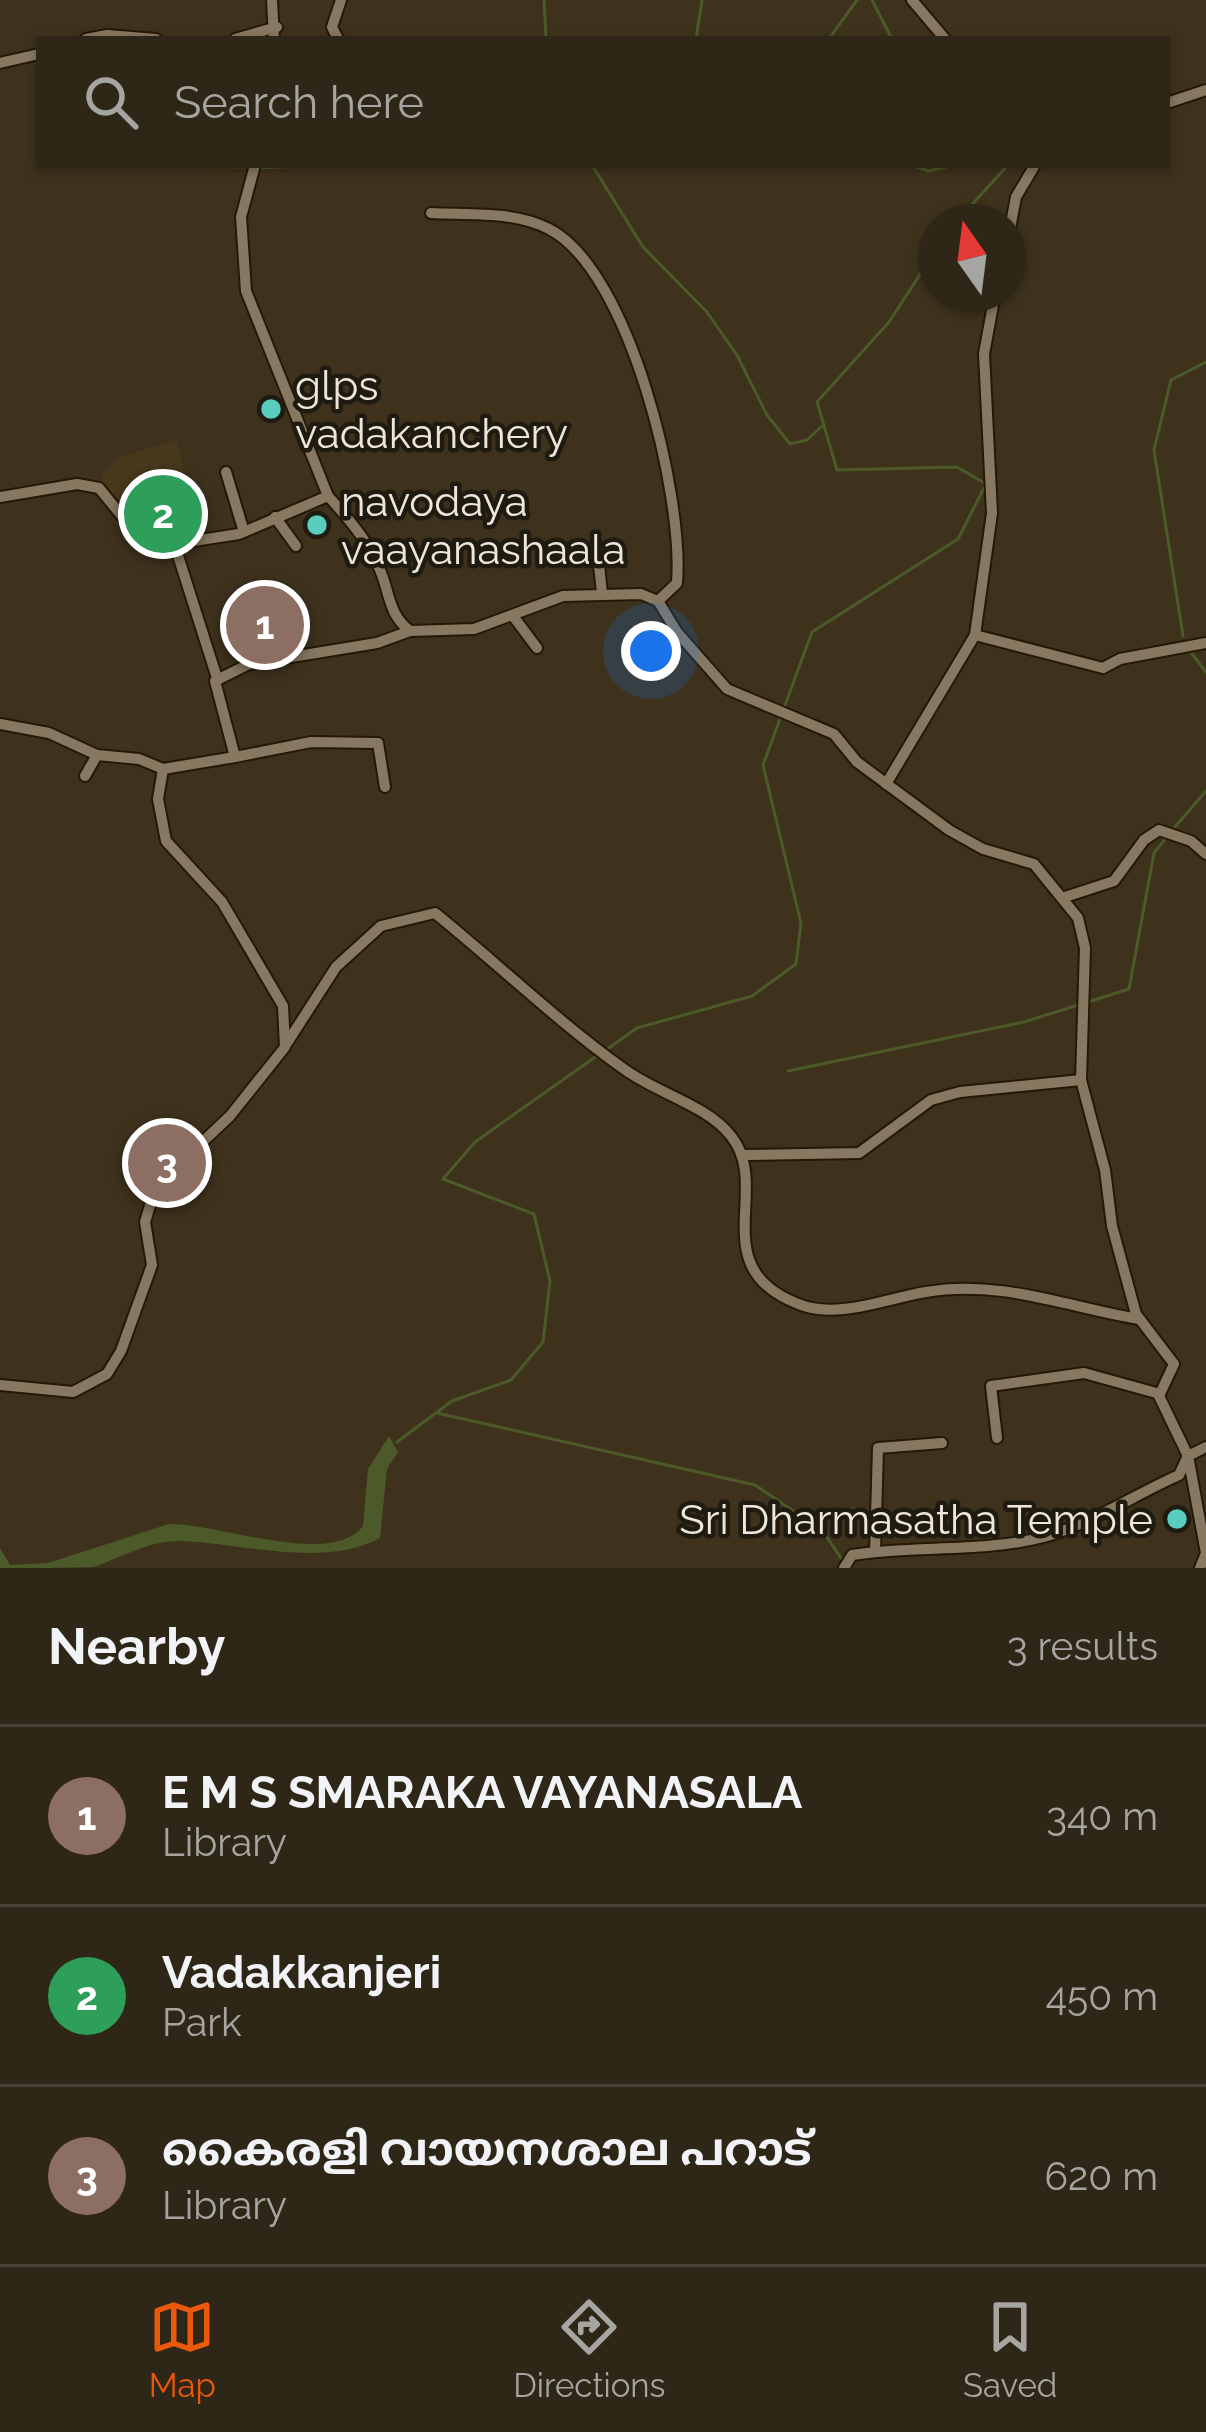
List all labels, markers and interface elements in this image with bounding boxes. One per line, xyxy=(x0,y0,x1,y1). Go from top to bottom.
search box xyxy=(36,36,1170,168)
icon: search xyxy=(78,69,144,135)
text: Search here xyxy=(174,76,424,129)
north arrow xyxy=(918,204,1026,312)
place label: glps vadakanchery xyxy=(295,361,568,458)
marker: glps vadakanchery xyxy=(258,396,284,422)
pin: 2 xyxy=(124,469,202,559)
place label: navodaya vaayanashaala xyxy=(341,477,625,574)
marker: navodaya vaayanashaala xyxy=(304,512,330,538)
pin: 1 xyxy=(226,580,304,670)
your location xyxy=(621,621,681,681)
pin: 3 xyxy=(128,1118,206,1208)
place label: Sri Dharmasatha Temple xyxy=(679,1495,1153,1544)
marker: Sri Dharmasatha Temple xyxy=(1164,1506,1190,1532)
text: Nearby xyxy=(48,1616,225,1676)
text: 3 results xyxy=(1007,1623,1158,1669)
text: E M S SMARAKA VAYANASALA xyxy=(162,1766,802,1819)
text: 1 xyxy=(77,1793,97,1839)
text: 340 m xyxy=(1046,1793,1158,1839)
text: Library xyxy=(162,1819,287,1865)
text: Vadakkanjeri xyxy=(162,1946,441,1999)
text: 2 xyxy=(76,1973,98,2019)
text: 450 m xyxy=(1046,1973,1158,2019)
text: Park xyxy=(162,1999,242,2045)
text: കൈരളി വായനശാല പറാട് xyxy=(162,2123,811,2176)
text: 3 xyxy=(76,2153,98,2199)
text: 620 m xyxy=(1045,2153,1158,2199)
text: Library xyxy=(162,2182,287,2228)
tab: Map xyxy=(149,2294,216,2405)
tab: Directions xyxy=(513,2294,666,2405)
tab: Saved xyxy=(963,2294,1057,2405)

